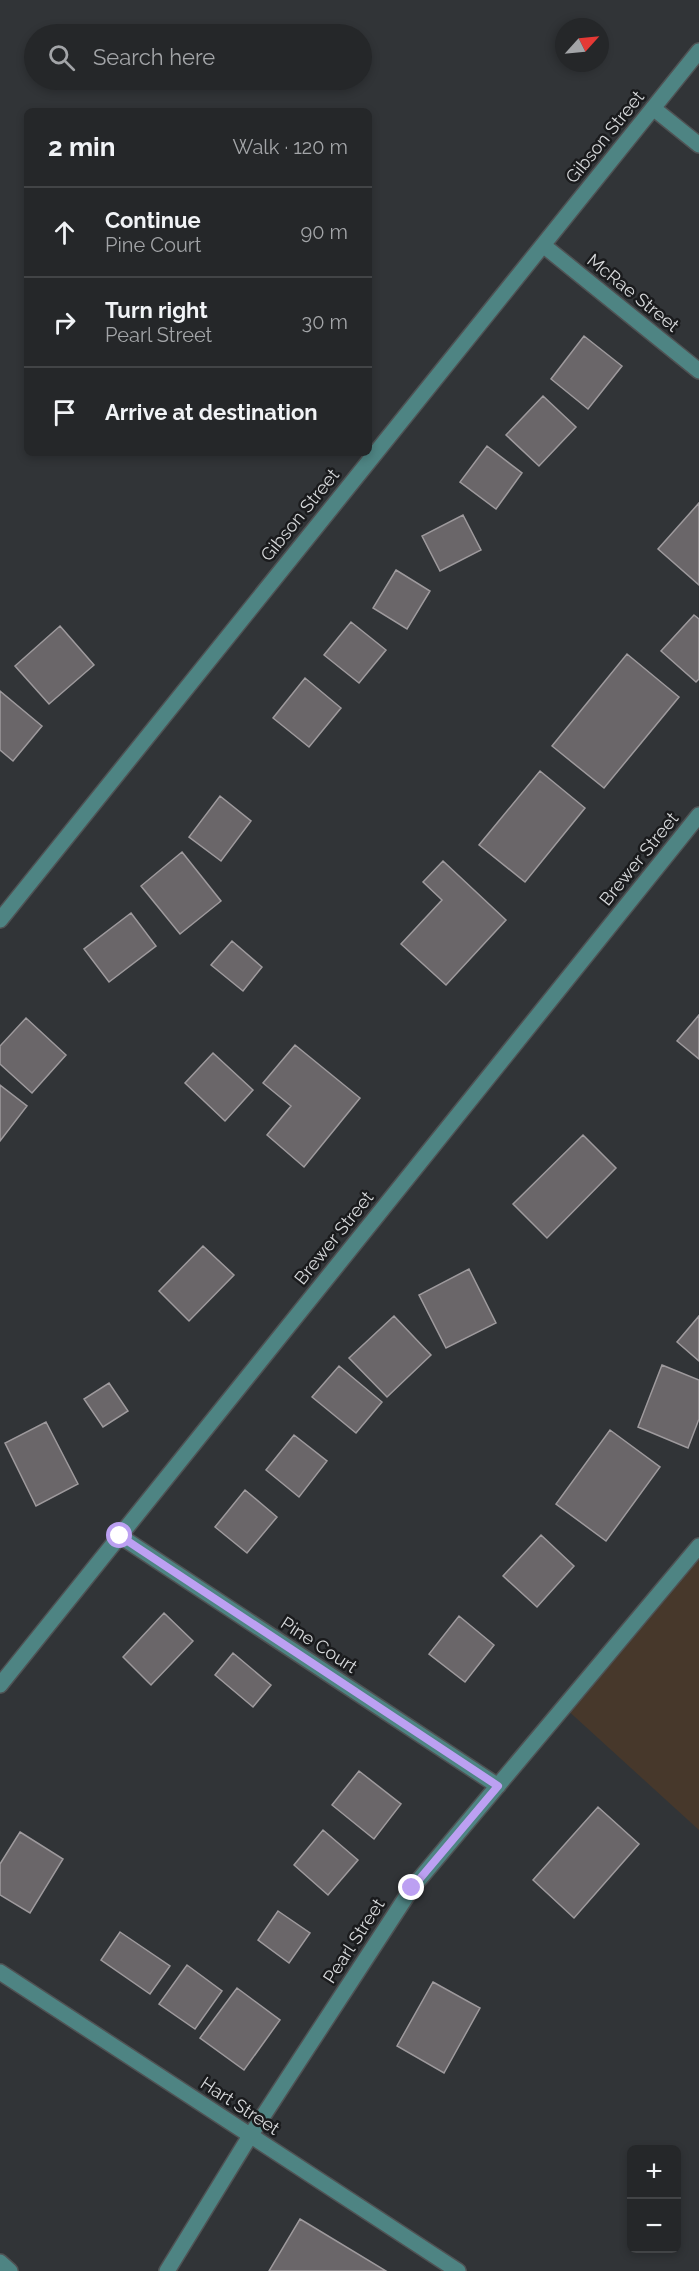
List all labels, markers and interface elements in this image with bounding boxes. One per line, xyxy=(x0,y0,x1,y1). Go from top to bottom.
north arrow xyxy=(555,18,609,72)
search box xyxy=(24,24,372,90)
icon: search xyxy=(45,41,78,74)
text: Search here xyxy=(93,44,215,70)
street label: Gibson Street xyxy=(561,86,648,187)
text: 2 min xyxy=(48,132,115,162)
text: Walk · 120 m xyxy=(233,135,348,159)
text: Continue xyxy=(105,207,201,233)
icon: ahead xyxy=(48,216,81,249)
text: 90 m xyxy=(301,220,348,244)
text: Pine Court xyxy=(105,233,202,257)
street label: McRae Street xyxy=(583,249,683,336)
text: Turn right xyxy=(105,297,208,323)
icon: right xyxy=(48,306,81,339)
text: 30 m xyxy=(302,310,348,334)
text: Pearl Street xyxy=(105,323,212,347)
icon: arrive xyxy=(48,396,81,429)
text: Arrive at destination xyxy=(105,399,318,425)
street label: Gibson Street xyxy=(256,464,343,565)
street label: Brewer Street xyxy=(595,808,683,909)
street label: Brewer Street xyxy=(290,1187,378,1288)
route start xyxy=(106,1522,132,1548)
street label: Pine Court xyxy=(277,1612,361,1677)
route end xyxy=(398,1874,424,1900)
street label: Pearl Street xyxy=(318,1895,389,1987)
street label: Hart Street xyxy=(197,2072,284,2139)
map controls xyxy=(627,2145,681,2253)
button: + xyxy=(627,2145,681,2199)
button: − xyxy=(627,2199,681,2253)

